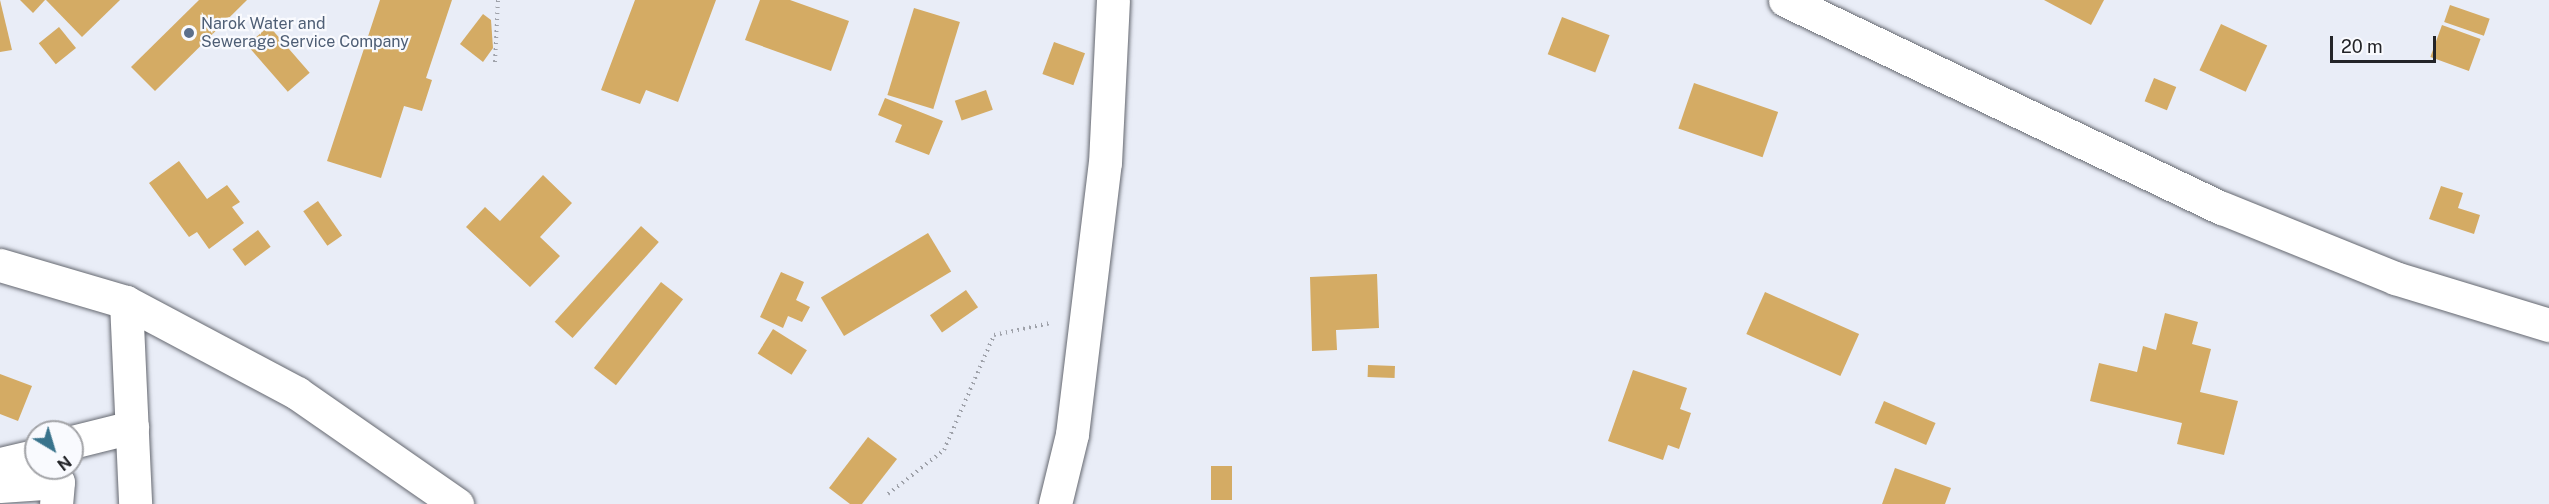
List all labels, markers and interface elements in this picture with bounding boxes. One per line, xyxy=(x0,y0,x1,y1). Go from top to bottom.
place label: Narok Water and Sewerage Service Company xyxy=(201,14,409,52)
scale bar xyxy=(2333,24,2440,62)
marker: Narok Water and Sewerage Service Company xyxy=(182,26,196,40)
text: 20 m xyxy=(2341,36,2383,57)
north arrow xyxy=(24,420,84,480)
text: N xyxy=(53,452,75,474)

